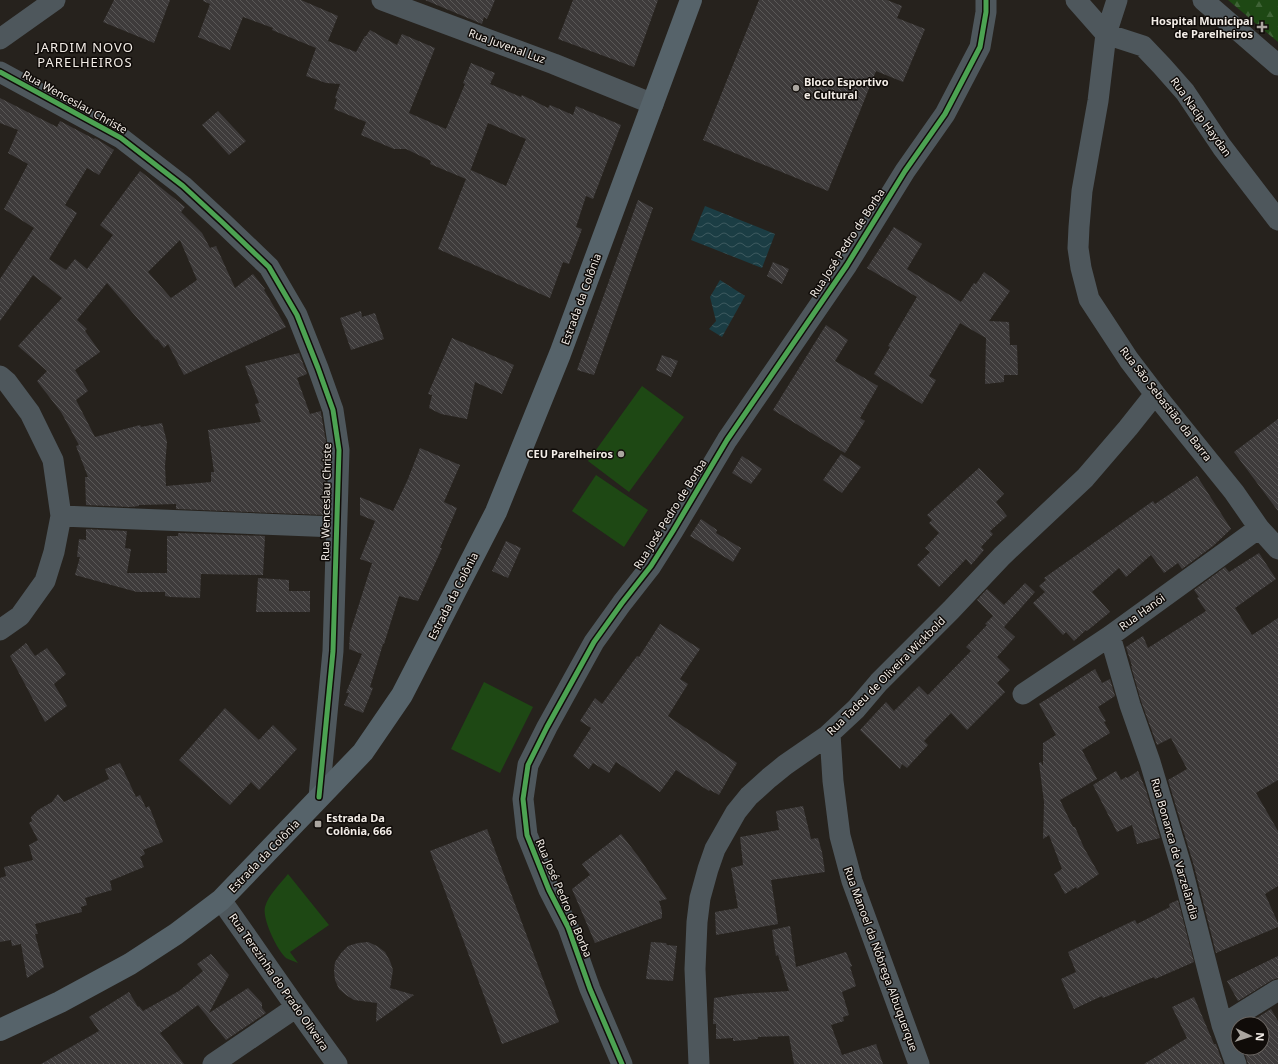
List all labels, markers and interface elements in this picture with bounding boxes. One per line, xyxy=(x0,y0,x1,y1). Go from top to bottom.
place label: Hospital Municipal de Parelheiros xyxy=(1151,13,1253,41)
marker: Hospital Municipal de Parelheiros xyxy=(1256,21,1268,33)
street label: Rua Juvenal Luz xyxy=(467,25,548,66)
district label: JARDIM NOVO PARELHEIROS xyxy=(34,38,134,71)
street label: Rua Wenceslau Christe xyxy=(20,66,130,137)
place label: Bloco Esportivo e Cultural xyxy=(804,74,889,102)
street label: Rua Nacip Haydan xyxy=(1168,74,1235,159)
marker: Bloco Esportivo e Cultural xyxy=(791,83,801,93)
street label: Rua José Pedro de Borba xyxy=(806,185,888,300)
street label: Estrada da Colônia xyxy=(557,251,604,347)
street label: Rua São Sebastião da Barra xyxy=(1117,343,1216,464)
street label: Rua Wenceslau Christe xyxy=(317,443,334,561)
place label: CEU Parelheiros xyxy=(527,446,613,461)
marker: CEU Parelheiros xyxy=(616,449,626,459)
street label: Rua José Pedro de Borba xyxy=(629,456,710,572)
street label: Estrada da Colônia xyxy=(424,549,481,642)
street label: Rua Hanói xyxy=(1116,590,1168,633)
street label: Rua Tadeu de Oliveira Wickbold xyxy=(823,613,948,738)
street label: Rua Bonanca de Varzelândia xyxy=(1148,776,1203,921)
place label: Estrada Da Colônia, 666 xyxy=(326,810,392,838)
street label: Estrada da Colônia xyxy=(225,816,303,896)
marker: Estrada Da Colônia, 666 xyxy=(313,819,323,829)
street label: Rua José Pedro de Borba xyxy=(533,836,596,959)
street label: Rua Manoel da Nóbrega Albuquerque xyxy=(841,864,922,1053)
street label: Rua Terezinha do Prado Oliveira xyxy=(226,910,333,1053)
north arrow xyxy=(1230,1016,1270,1056)
text: N xyxy=(1253,1032,1268,1042)

